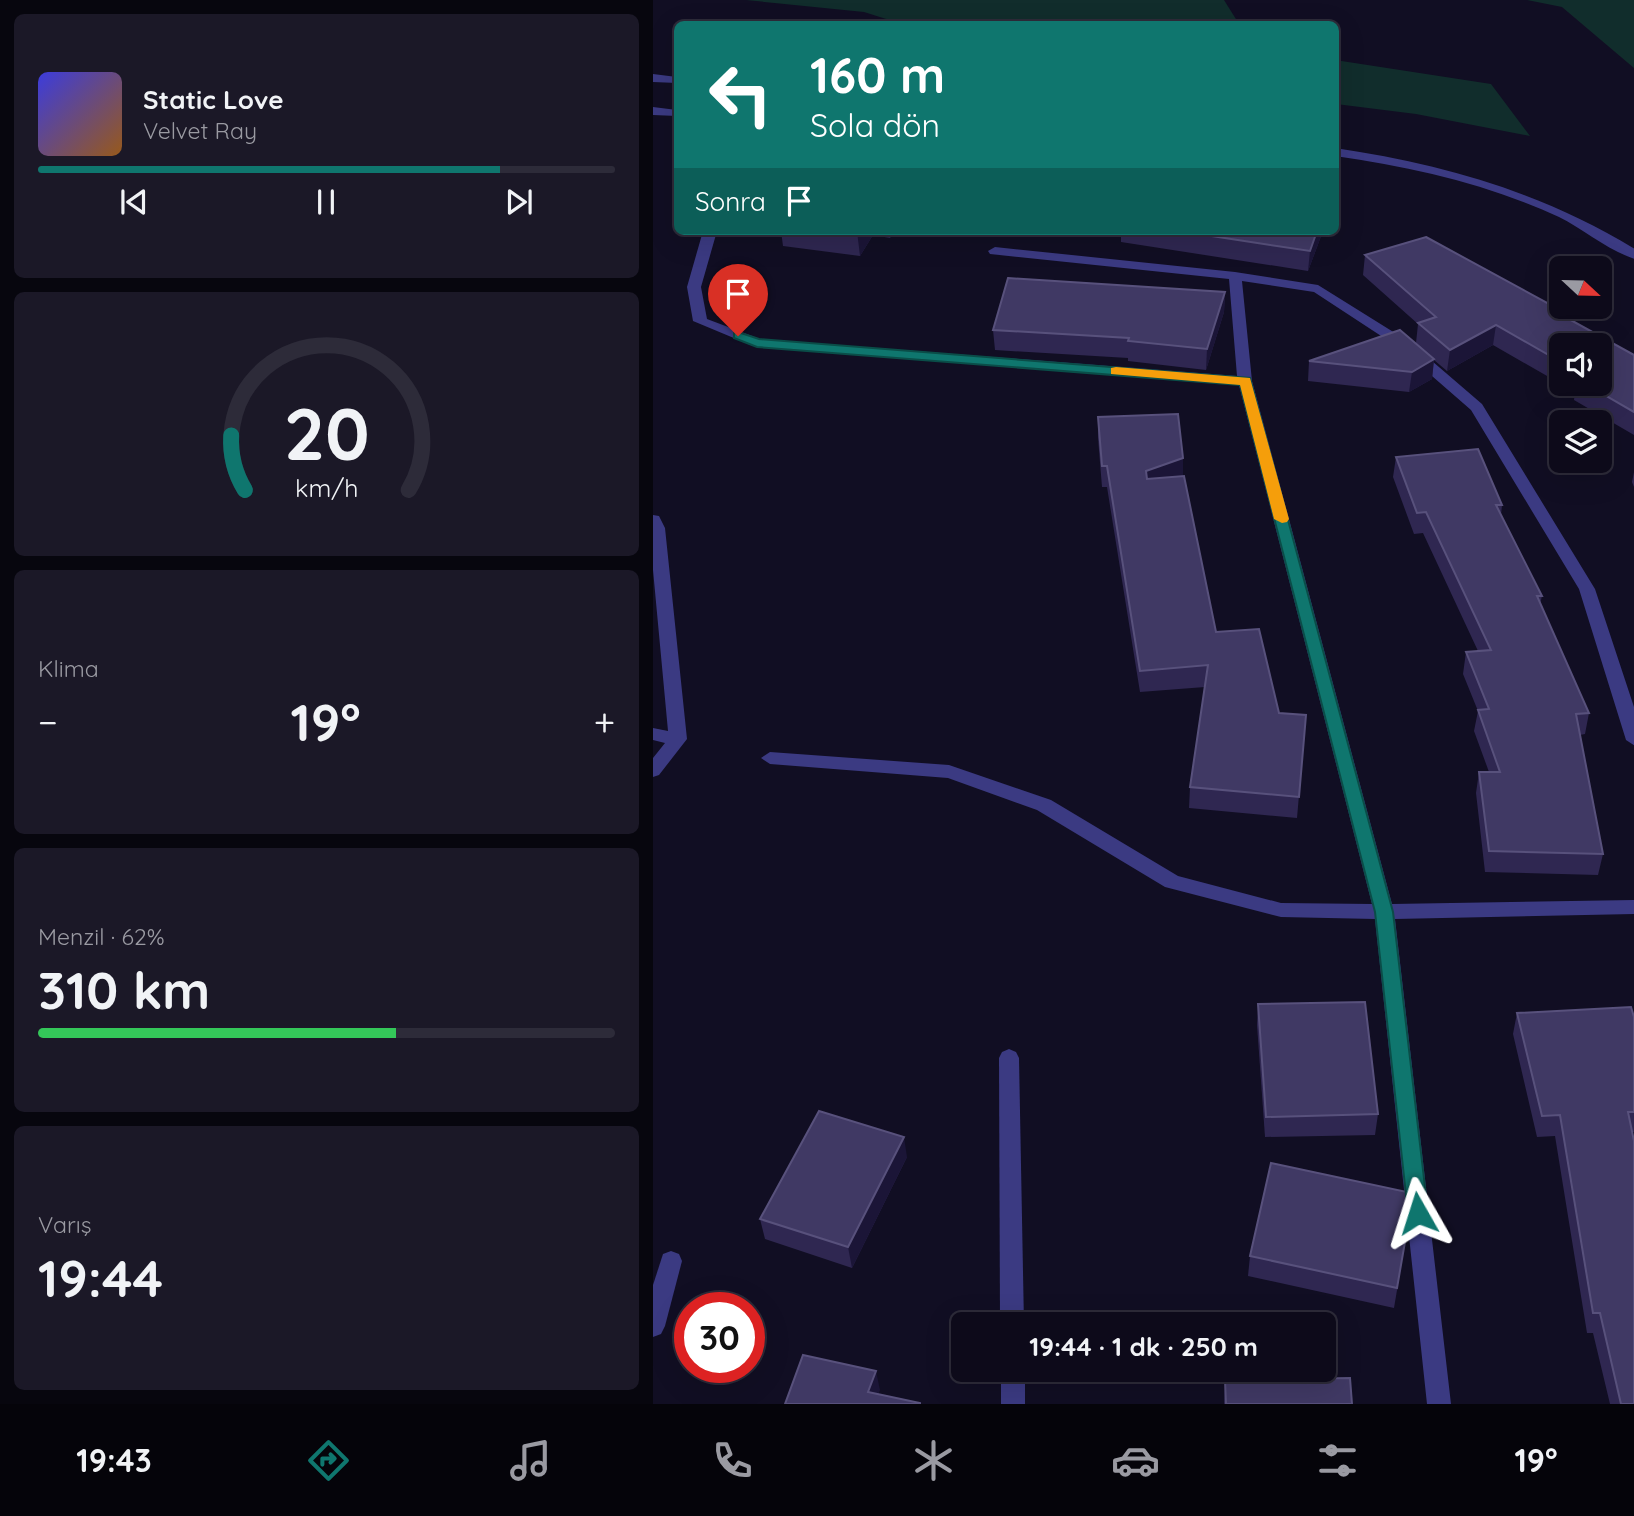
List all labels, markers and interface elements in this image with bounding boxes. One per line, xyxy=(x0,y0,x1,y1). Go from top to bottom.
text: 160 m xyxy=(810,44,945,105)
icon: left xyxy=(695,49,786,140)
text: Static Love xyxy=(143,83,284,116)
text: Sola dön xyxy=(810,105,940,145)
text: Velvet Ray xyxy=(143,116,257,145)
icon: arrive xyxy=(780,182,818,220)
icon: previous xyxy=(115,183,153,221)
icon: pause xyxy=(307,183,345,221)
icon: next xyxy=(500,183,538,221)
text: Sonra xyxy=(695,185,766,218)
north arrow xyxy=(1549,256,1612,318)
map controls xyxy=(1549,256,1612,473)
pin xyxy=(708,264,768,336)
icon: arrive xyxy=(719,275,757,313)
button: sound xyxy=(1549,333,1612,396)
text: 20 xyxy=(283,387,370,478)
button: layers xyxy=(1549,410,1612,473)
text: km/h xyxy=(295,472,358,503)
text: Klima xyxy=(38,654,99,683)
text: 19° xyxy=(291,689,361,754)
text: − xyxy=(38,698,58,746)
text: + xyxy=(594,698,615,746)
text: Menzil · 62% xyxy=(38,922,165,951)
text: 310 km xyxy=(38,957,210,1022)
position arrow xyxy=(1381,1176,1455,1250)
text: Varış xyxy=(38,1210,92,1239)
text: 19:44 xyxy=(38,1245,163,1310)
speed limit sign: 30 xyxy=(674,1292,765,1383)
text: 19:44 · 1 dk · 250 m xyxy=(1029,1330,1258,1363)
icon: directions xyxy=(304,1436,353,1485)
icon: music xyxy=(506,1436,555,1485)
icon: phone xyxy=(708,1436,757,1485)
icon: climate xyxy=(909,1436,958,1485)
icon: car xyxy=(1111,1436,1160,1485)
icon: filters xyxy=(1313,1436,1362,1485)
text: 19:43 xyxy=(76,1440,152,1480)
text: 19° xyxy=(1514,1440,1558,1480)

